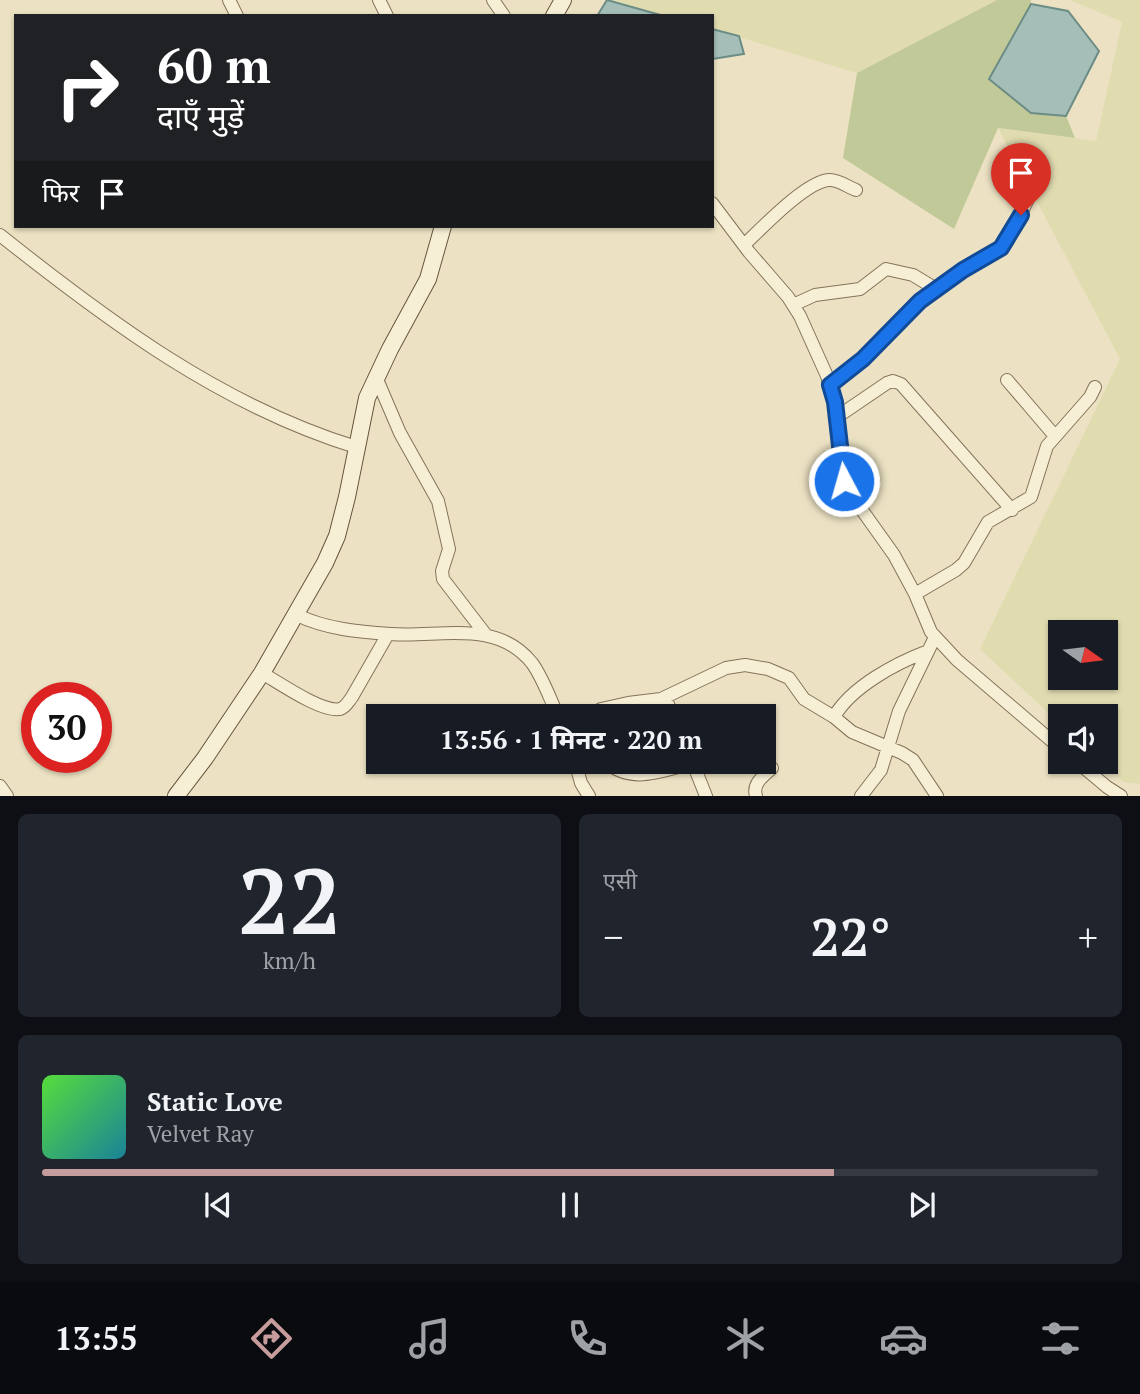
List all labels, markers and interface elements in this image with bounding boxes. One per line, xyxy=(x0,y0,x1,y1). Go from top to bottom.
text: 60 m xyxy=(157,32,271,97)
icon: right xyxy=(42,42,133,133)
text: दाएँ मुड़ें xyxy=(157,95,244,137)
pin xyxy=(991,143,1051,215)
icon: arrive xyxy=(1002,154,1040,192)
text: फिर xyxy=(42,175,79,209)
icon: arrive xyxy=(93,175,131,213)
position arrow xyxy=(807,444,881,518)
north arrow xyxy=(1048,620,1118,690)
map controls xyxy=(1048,620,1118,774)
speed limit sign: 30 xyxy=(21,682,112,773)
button: sound xyxy=(1048,704,1118,774)
text: 13:56 · 1 मिनट · 220 m xyxy=(440,722,702,756)
text: 22 xyxy=(238,839,341,960)
text: एसी xyxy=(603,865,637,896)
text: 22° xyxy=(810,902,891,971)
text: − xyxy=(603,912,623,962)
text: + xyxy=(1078,912,1098,962)
text: km/h xyxy=(263,945,316,976)
text: Static Love xyxy=(147,1084,283,1118)
text: Velvet Ray xyxy=(147,1118,254,1149)
icon: previous xyxy=(199,1186,237,1224)
icon: pause xyxy=(551,1186,589,1224)
icon: next xyxy=(903,1186,941,1224)
icon: directions xyxy=(247,1314,296,1363)
icon: music xyxy=(405,1314,454,1363)
icon: phone xyxy=(563,1314,612,1363)
icon: climate xyxy=(721,1314,770,1363)
icon: car xyxy=(879,1314,928,1363)
icon: filters xyxy=(1036,1314,1085,1363)
text: 13:55 xyxy=(54,1317,138,1359)

